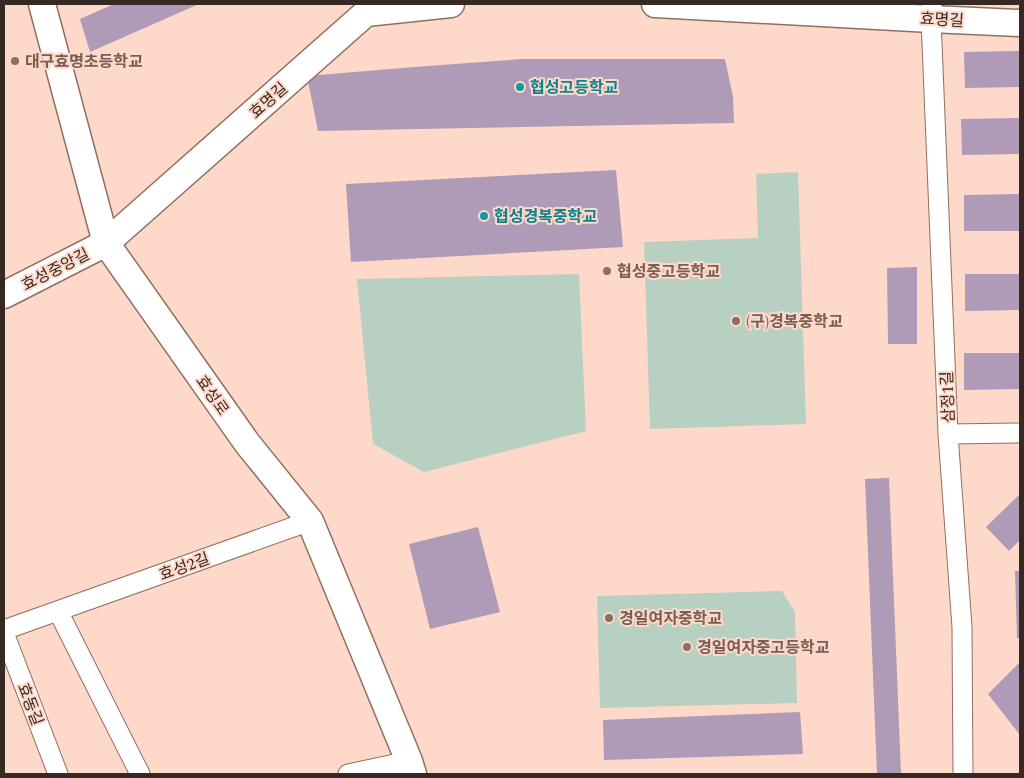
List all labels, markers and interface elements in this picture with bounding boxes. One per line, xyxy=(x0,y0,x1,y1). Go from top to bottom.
street label: 효명길 xyxy=(919,7,965,33)
place label: 대구효명초등학교 xyxy=(25,50,143,74)
marker: 대구효명초등학교 xyxy=(9,55,21,67)
place label: 협성고등학교 xyxy=(530,76,619,100)
street label: 효명길 xyxy=(244,77,293,124)
marker: 협성고등학교 xyxy=(514,81,526,93)
place label: 협성경복중학교 xyxy=(494,205,597,229)
marker: 협성경복중학교 xyxy=(478,210,490,222)
street label: 효성중앙길 xyxy=(17,242,94,297)
place label: 협성중고등학교 xyxy=(617,260,720,284)
marker: 협성중고등학교 xyxy=(601,265,613,277)
place label: (구)경복중학교 xyxy=(746,310,843,334)
marker: (구)경복중학교 xyxy=(730,315,742,327)
street label: 삼정1길 xyxy=(935,370,961,423)
street label: 효성로 xyxy=(190,371,235,421)
street label: 효성2길 xyxy=(156,547,213,587)
place label: 경일여자중학교 xyxy=(619,607,722,631)
marker: 경일여자중학교 xyxy=(603,612,615,624)
place label: 경일여자중고등학교 xyxy=(697,636,830,660)
marker: 경일여자중고등학교 xyxy=(681,641,693,653)
street label: 효동길 xyxy=(11,679,49,729)

